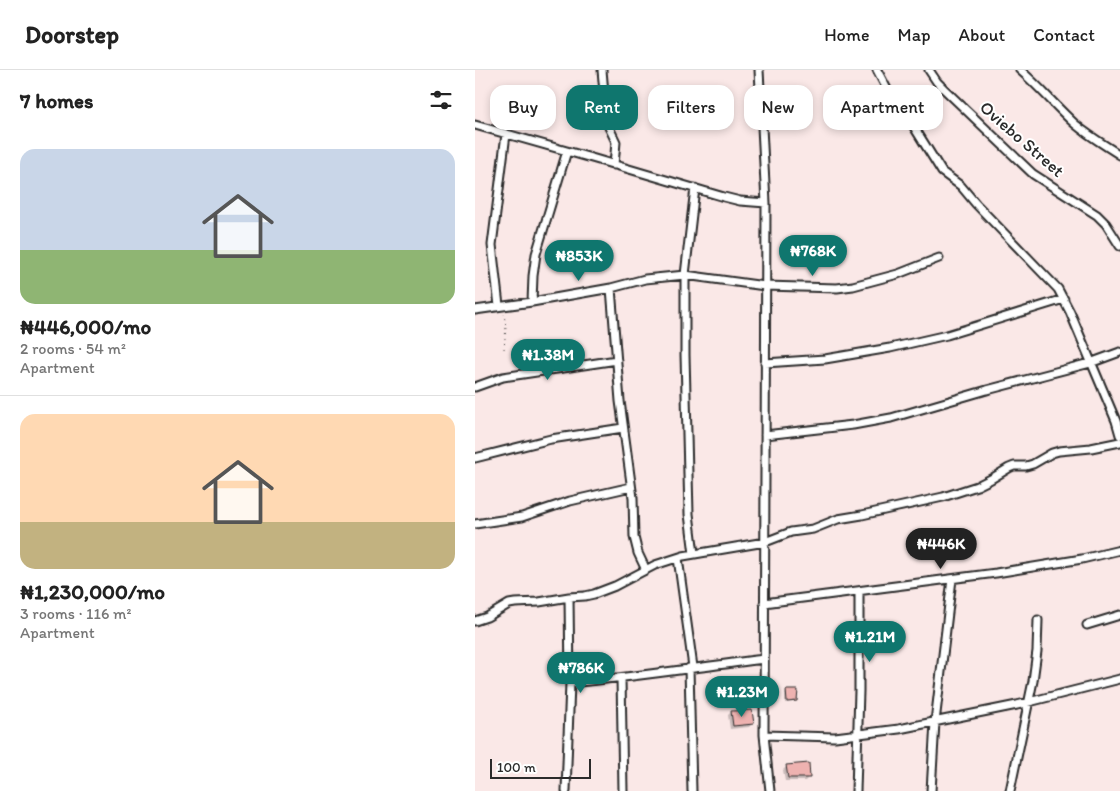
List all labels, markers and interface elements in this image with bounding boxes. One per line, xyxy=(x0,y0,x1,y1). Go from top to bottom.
text: Doorstep xyxy=(25,20,119,49)
text: Home xyxy=(824,24,870,46)
text: Map xyxy=(898,24,931,46)
text: About xyxy=(959,24,1005,46)
text: Contact xyxy=(1033,24,1095,46)
chip: Buy xyxy=(490,85,556,130)
chip: Rent xyxy=(566,85,638,130)
chip: Filters xyxy=(648,85,734,130)
chip: New xyxy=(744,85,813,130)
chip: Apartment xyxy=(823,85,943,130)
icon: filters xyxy=(427,86,455,114)
text: 7 homes xyxy=(20,88,94,113)
street label: Oviebo Street xyxy=(975,96,1069,182)
icon: home xyxy=(193,181,283,271)
pin: ₦768K xyxy=(778,234,848,277)
pin: ₦853K xyxy=(544,240,614,282)
text: ₦768K xyxy=(790,241,836,260)
text: ₦853K xyxy=(556,246,602,265)
text: ₦446,000/mo xyxy=(20,314,151,339)
pin: ₦1.38M xyxy=(507,338,589,381)
text: 2 rooms · 54 m² xyxy=(20,339,126,358)
text: ₦1.38M xyxy=(522,345,574,364)
text: Apartment xyxy=(20,358,95,377)
icon: home xyxy=(193,447,283,537)
pin: ₦446K xyxy=(906,528,976,570)
text: ₦446K xyxy=(917,534,965,553)
text: ₦1,230,000/mo xyxy=(20,579,165,604)
text: 3 rooms · 116 m² xyxy=(20,604,131,623)
pin: ₦1.21M xyxy=(829,620,911,663)
text: Apartment xyxy=(20,623,95,642)
text: ₦1.21M xyxy=(845,627,895,646)
pin: ₦786K xyxy=(546,652,616,694)
text: ₦786K xyxy=(558,658,604,677)
pin: ₦1.23M xyxy=(701,676,783,718)
text: ₦1.23M xyxy=(716,682,768,701)
scale bar xyxy=(490,756,591,779)
text: 100 m xyxy=(497,759,536,776)

